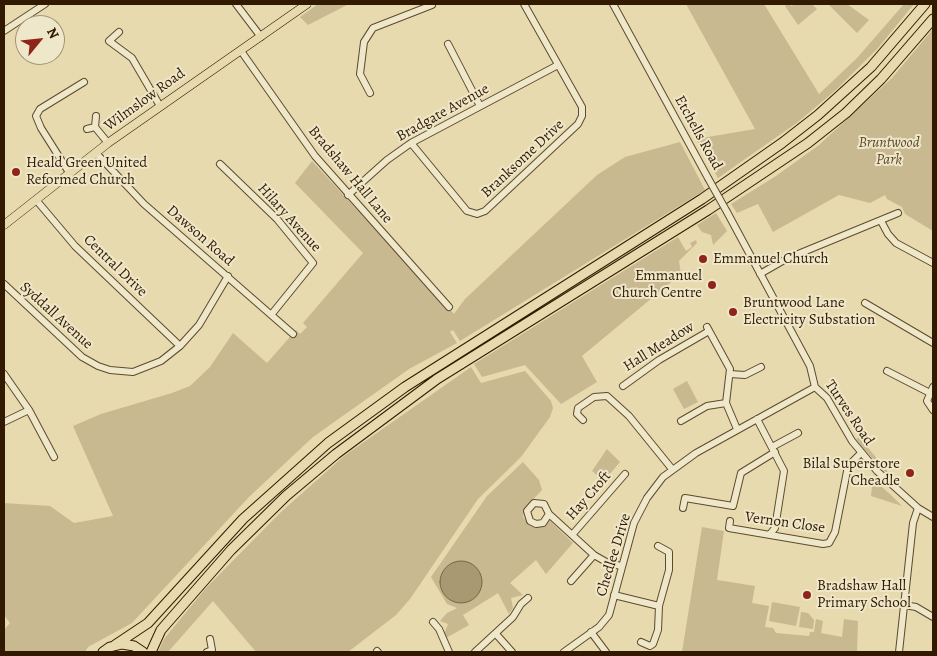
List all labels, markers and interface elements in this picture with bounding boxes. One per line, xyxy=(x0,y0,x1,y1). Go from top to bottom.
north arrow xyxy=(15,15,65,65)
text: N xyxy=(42,24,64,42)
street label: Wilmslow Road xyxy=(101,65,189,135)
street label: Bradgate Avenue xyxy=(394,80,492,146)
street label: Etchells Road xyxy=(670,93,726,173)
street label: Branksome Drive xyxy=(478,116,568,202)
street label: Bradshaw Hall Lane xyxy=(304,123,396,227)
park label: Bruntwood Park xyxy=(858,134,920,169)
place label: Heald Green United Reformed Church xyxy=(26,154,147,189)
marker: Heald Green United Reformed Church xyxy=(10,166,22,178)
street label: Hilary Avenue xyxy=(253,180,325,256)
street label: Dawson Road xyxy=(162,202,238,270)
street label: Central Drive xyxy=(79,231,151,301)
place label: Emmanuel Church xyxy=(713,250,829,268)
marker: Emmanuel Church xyxy=(697,253,709,265)
place label: Emmanuel Church Centre xyxy=(612,267,702,302)
street label: Syddall Avenue xyxy=(16,278,96,354)
marker: Emmanuel Church Centre xyxy=(706,279,718,291)
place label: Bruntwood Lane Electricity Substation xyxy=(743,294,875,329)
marker: Bruntwood Lane Electricity Substation xyxy=(727,306,739,318)
street label: Hall Meadow xyxy=(620,318,698,376)
street label: Turves Road xyxy=(821,377,877,449)
place label: Bilal Superstore Cheadle xyxy=(802,455,900,490)
marker: Bilal Superstore Cheadle xyxy=(904,467,916,479)
street label: Hay Croft xyxy=(563,468,615,524)
street label: Vernon Close xyxy=(744,508,826,538)
street label: Chedlee Drive xyxy=(593,511,635,599)
place label: Bradshaw Hall Primary School xyxy=(817,577,911,612)
marker: Bradshaw Hall Primary School xyxy=(801,589,813,601)

